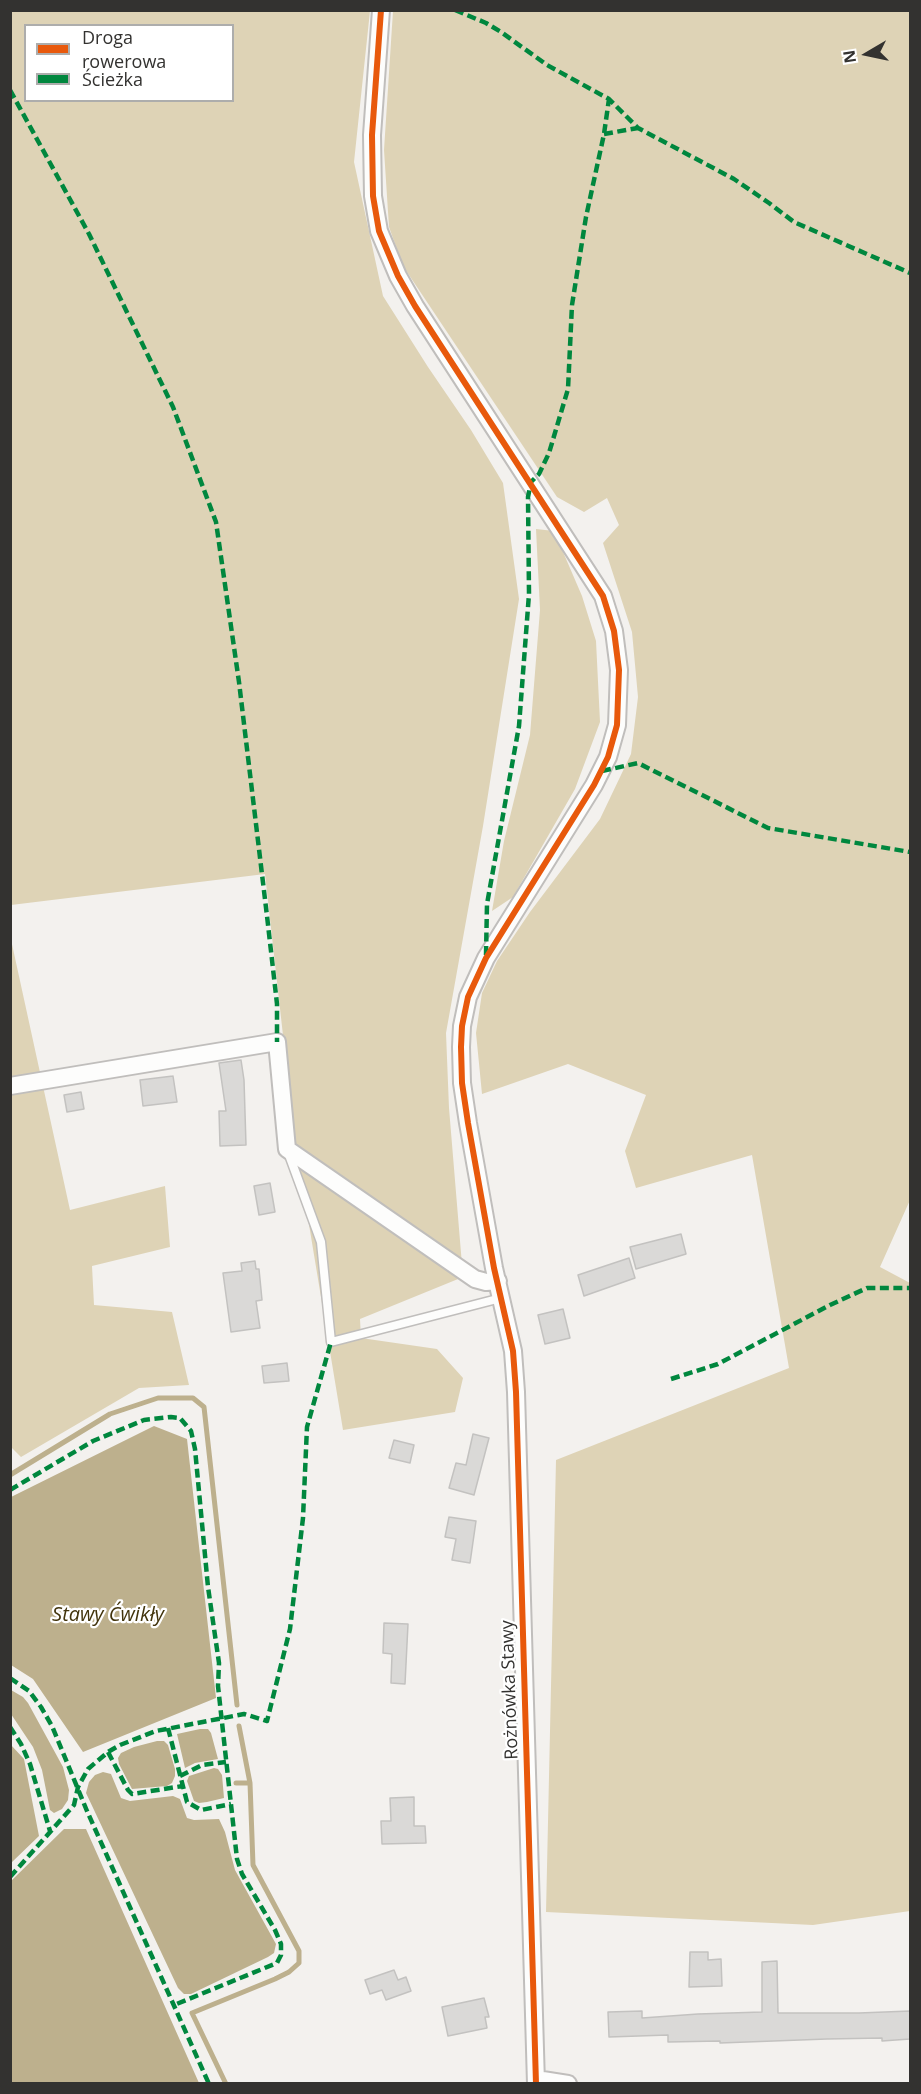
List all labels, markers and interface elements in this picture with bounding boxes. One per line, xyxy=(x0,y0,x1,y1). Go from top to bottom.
legend xyxy=(24,24,234,102)
north arrow xyxy=(837,24,897,84)
text: Droga rowerowa xyxy=(82,25,166,73)
text: N xyxy=(837,49,861,65)
text: Ścieżka xyxy=(82,67,143,91)
water label: Stawy Ćwikły xyxy=(52,1603,164,1627)
street label: Rożnówka Stawy xyxy=(497,1620,523,1760)

